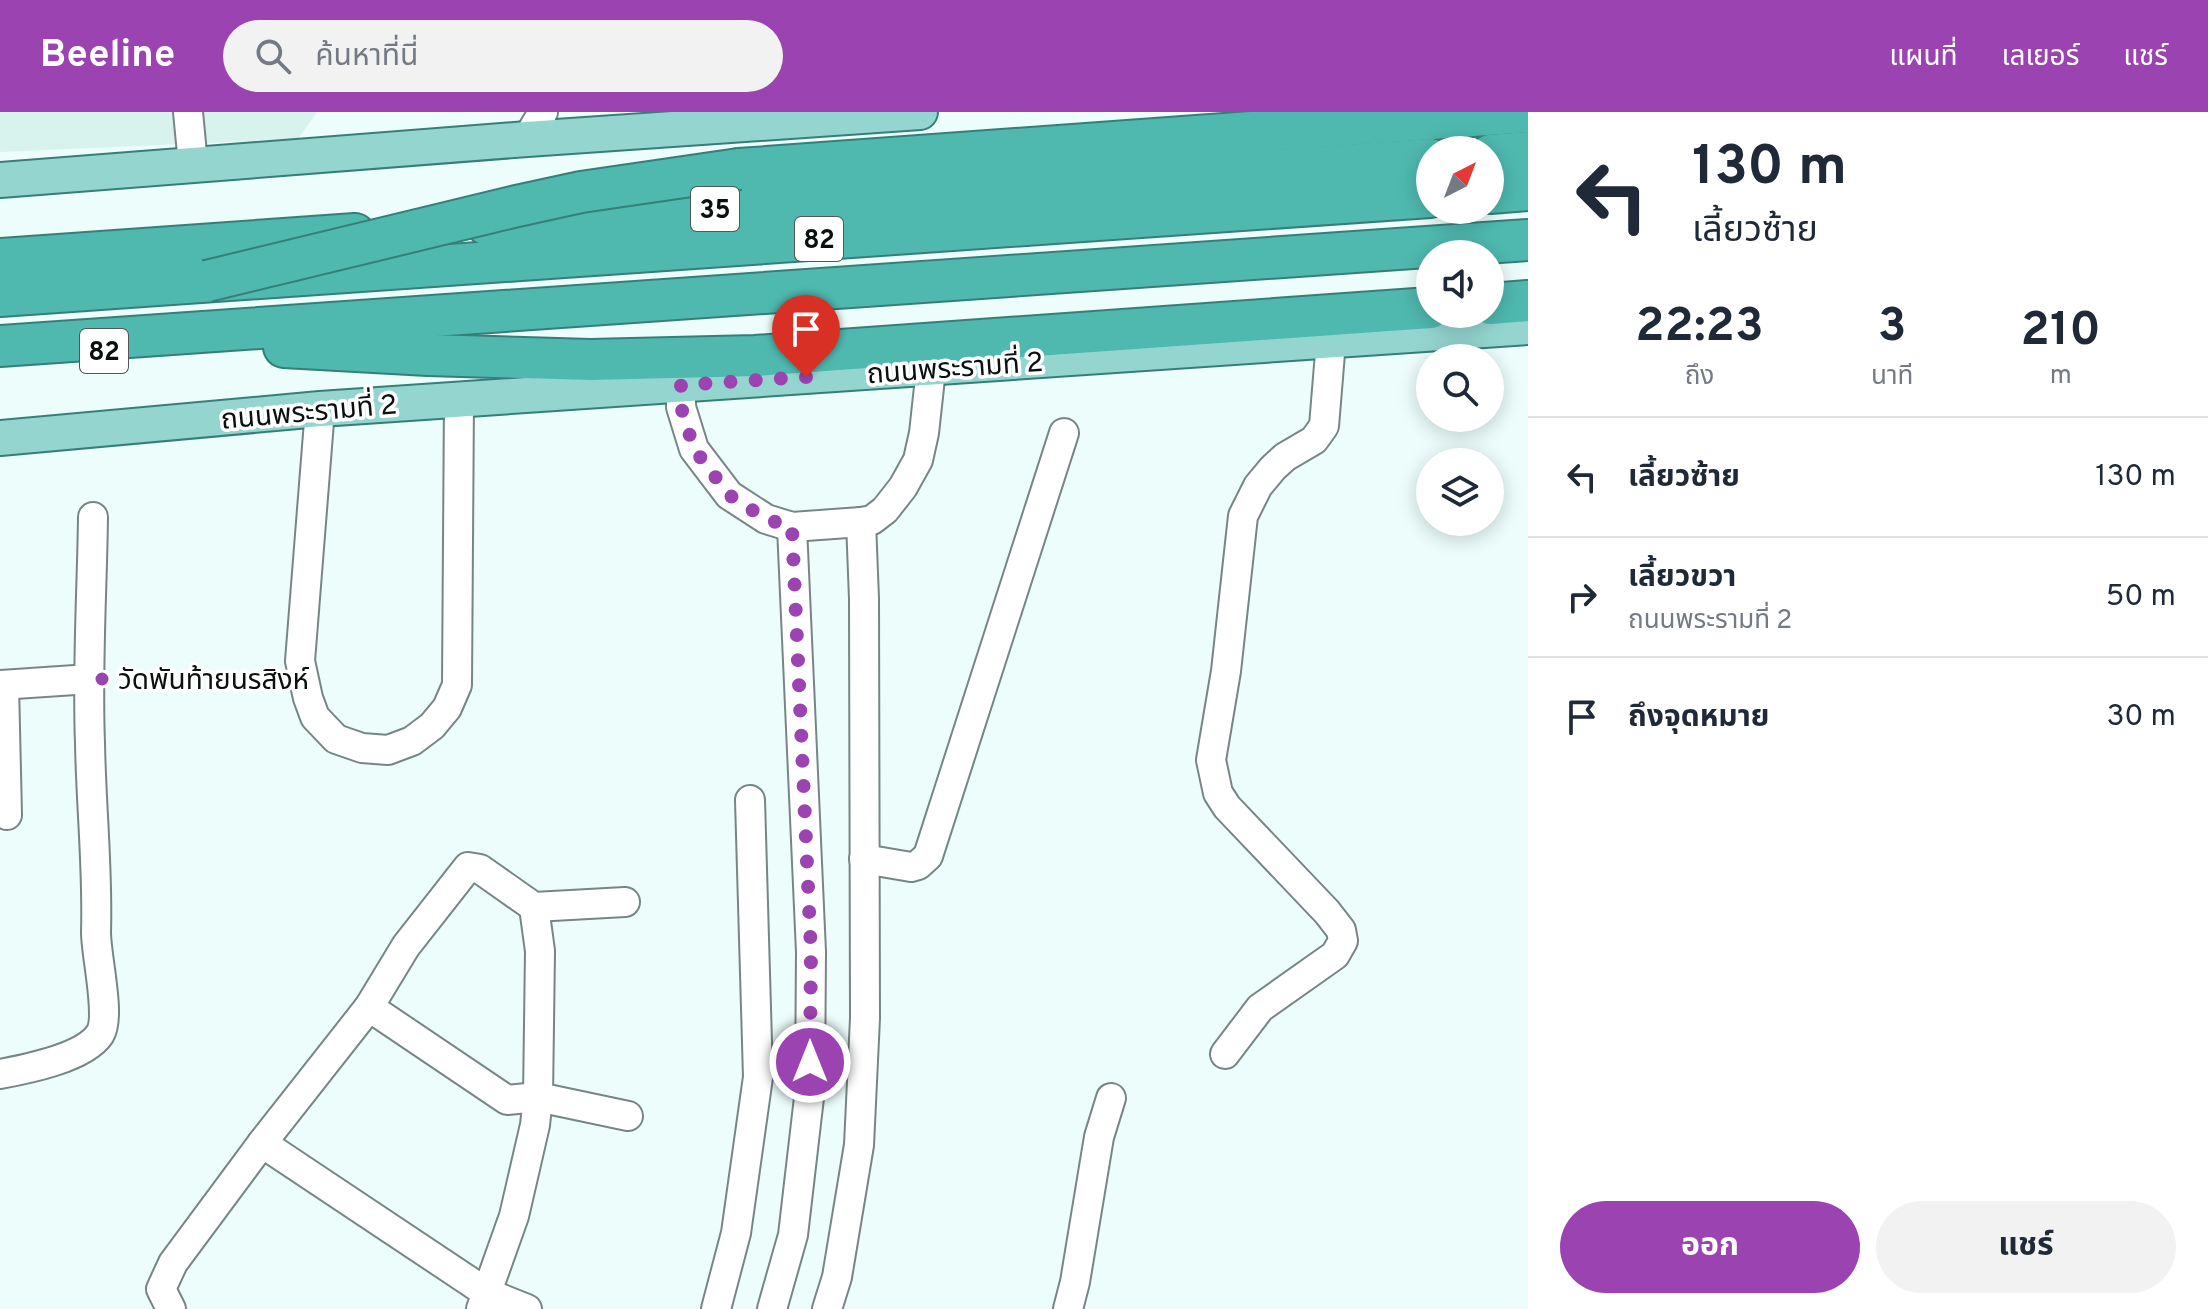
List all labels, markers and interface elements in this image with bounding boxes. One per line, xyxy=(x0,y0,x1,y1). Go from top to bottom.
search box xyxy=(223,20,783,92)
text: Beeline xyxy=(40,32,175,81)
icon: search xyxy=(251,34,295,78)
text: ค้นหาที่นี่ xyxy=(315,39,418,76)
text: แผนที่ xyxy=(1889,40,1958,76)
text: เลเยอร์ xyxy=(2002,40,2079,76)
text: แชร์ xyxy=(2123,40,2168,76)
text: 130 m xyxy=(1692,134,1847,204)
north arrow xyxy=(1416,136,1504,224)
map controls xyxy=(1416,136,1504,536)
icon: left xyxy=(1560,144,1664,248)
road number: 35 xyxy=(691,187,739,231)
text: เลี้ยวซ้าย xyxy=(1692,209,1818,255)
road number: 82 xyxy=(795,217,843,261)
button: sound xyxy=(1416,240,1504,328)
pin xyxy=(772,295,840,377)
text: 22:23 xyxy=(1635,298,1764,358)
text: 3 xyxy=(1878,298,1907,358)
text: 210 xyxy=(2021,302,2101,362)
icon: arrive xyxy=(784,307,828,351)
road number: 82 xyxy=(80,329,128,373)
street label: ถนนพระรามที่ 2 xyxy=(866,342,1045,394)
button: search xyxy=(1416,344,1504,432)
text: m xyxy=(2050,360,2072,393)
text: ถึง xyxy=(1685,361,1714,394)
text: นาที xyxy=(1871,361,1913,394)
street label: ถนนพระรามที่ 2 xyxy=(219,384,399,440)
button: layers xyxy=(1416,448,1504,536)
icon: left xyxy=(1560,455,1604,499)
text: 130 m xyxy=(2095,459,2176,496)
text: เลี้ยวซ้าย xyxy=(1628,460,1740,497)
text: เลี้ยวขวา xyxy=(1628,560,1736,597)
icon: right xyxy=(1560,575,1604,619)
text: 50 m xyxy=(2106,579,2176,616)
text: ถนนพระรามที่ 2 xyxy=(1628,605,1792,638)
place label: วัดพันท้ายนรสิงห์ xyxy=(118,664,310,700)
marker: วัดพันท้ายนรสิงห์ xyxy=(93,670,111,688)
icon: arrive xyxy=(1560,695,1604,739)
text: 30 m xyxy=(2107,699,2176,736)
text: ถึงจุดหมาย xyxy=(1628,700,1769,737)
position arrow xyxy=(768,1020,852,1104)
button: ออก xyxy=(1560,1201,1860,1293)
button: แชร์ xyxy=(1876,1201,2176,1293)

